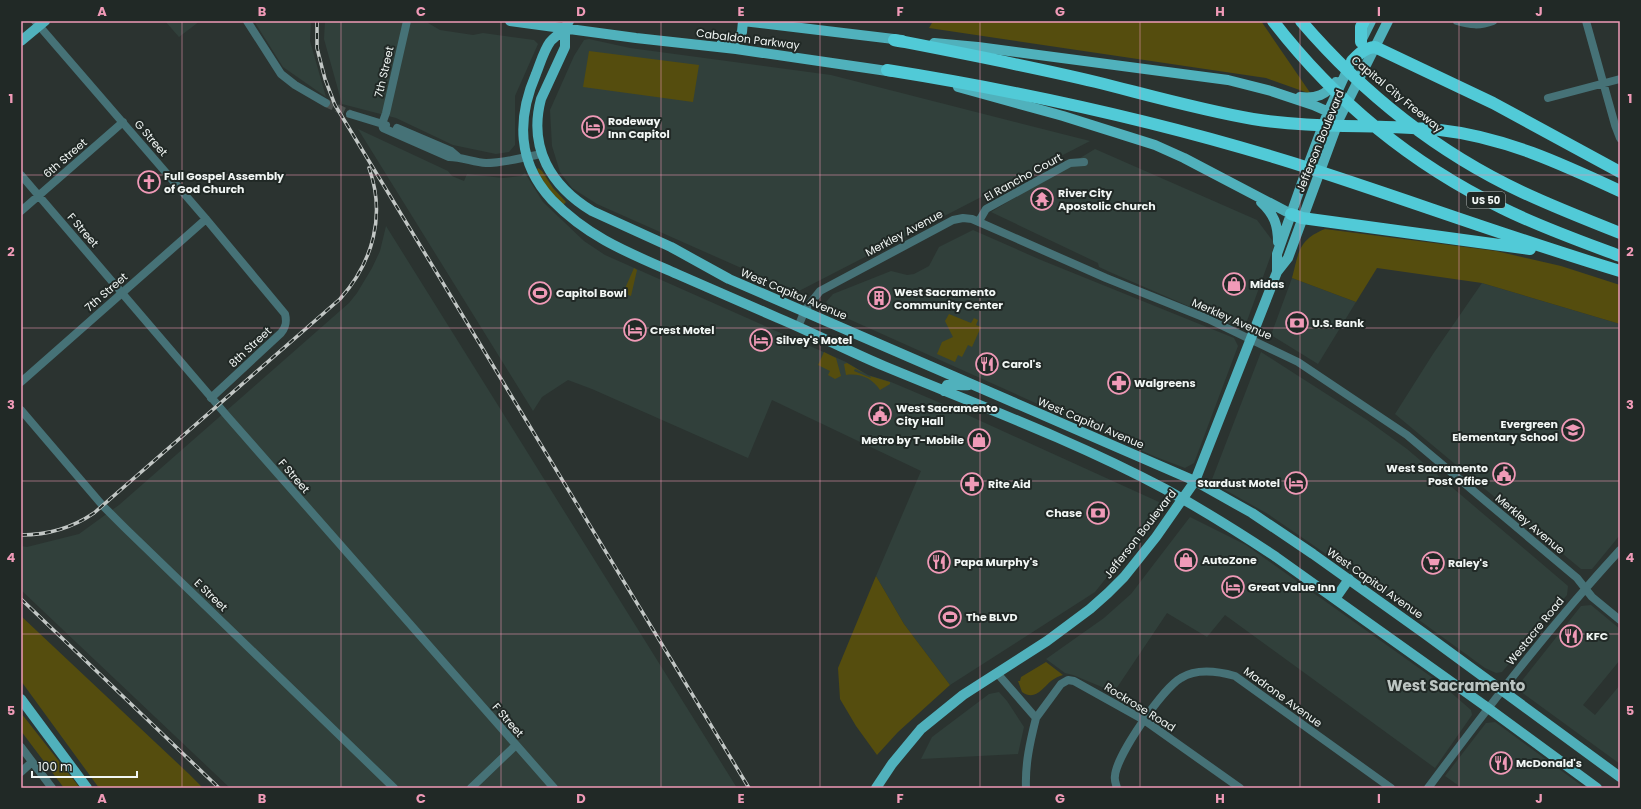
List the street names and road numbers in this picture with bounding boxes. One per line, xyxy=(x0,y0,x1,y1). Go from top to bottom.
street label: Cabaldon Parkway xyxy=(695,25,801,53)
street label: 7th Street xyxy=(370,45,398,99)
street label: Capital City Freeway xyxy=(1348,52,1447,136)
street label: Jefferson Boulevard xyxy=(1292,87,1348,195)
street label: G Street xyxy=(131,116,171,160)
street label: 6th Street xyxy=(40,135,90,181)
street label: El Rancho Court xyxy=(981,149,1065,205)
road number: US 50 xyxy=(1467,192,1505,208)
street label: Merkley Avenue xyxy=(862,206,946,260)
street label: F Street xyxy=(64,209,102,251)
street label: West Capitol Avenue xyxy=(738,264,850,324)
street label: 7th Street xyxy=(81,269,131,315)
street label: Merkley Avenue xyxy=(1189,294,1275,344)
street label: 8th Street xyxy=(225,323,275,371)
street label: West Capitol Avenue xyxy=(1035,393,1147,453)
street label: F Street xyxy=(275,455,313,497)
street label: Jefferson Boulevard xyxy=(1100,486,1180,582)
street label: Merkley Avenue xyxy=(1492,490,1568,558)
street label: West Capitol Avenue xyxy=(1324,544,1427,622)
street label: E Street xyxy=(191,575,231,615)
street label: Westacre Road xyxy=(1502,593,1568,669)
street label: Madrone Avenue xyxy=(1240,663,1326,731)
street label: Rockrose Road xyxy=(1101,679,1179,735)
street label: F Street xyxy=(489,699,527,741)

